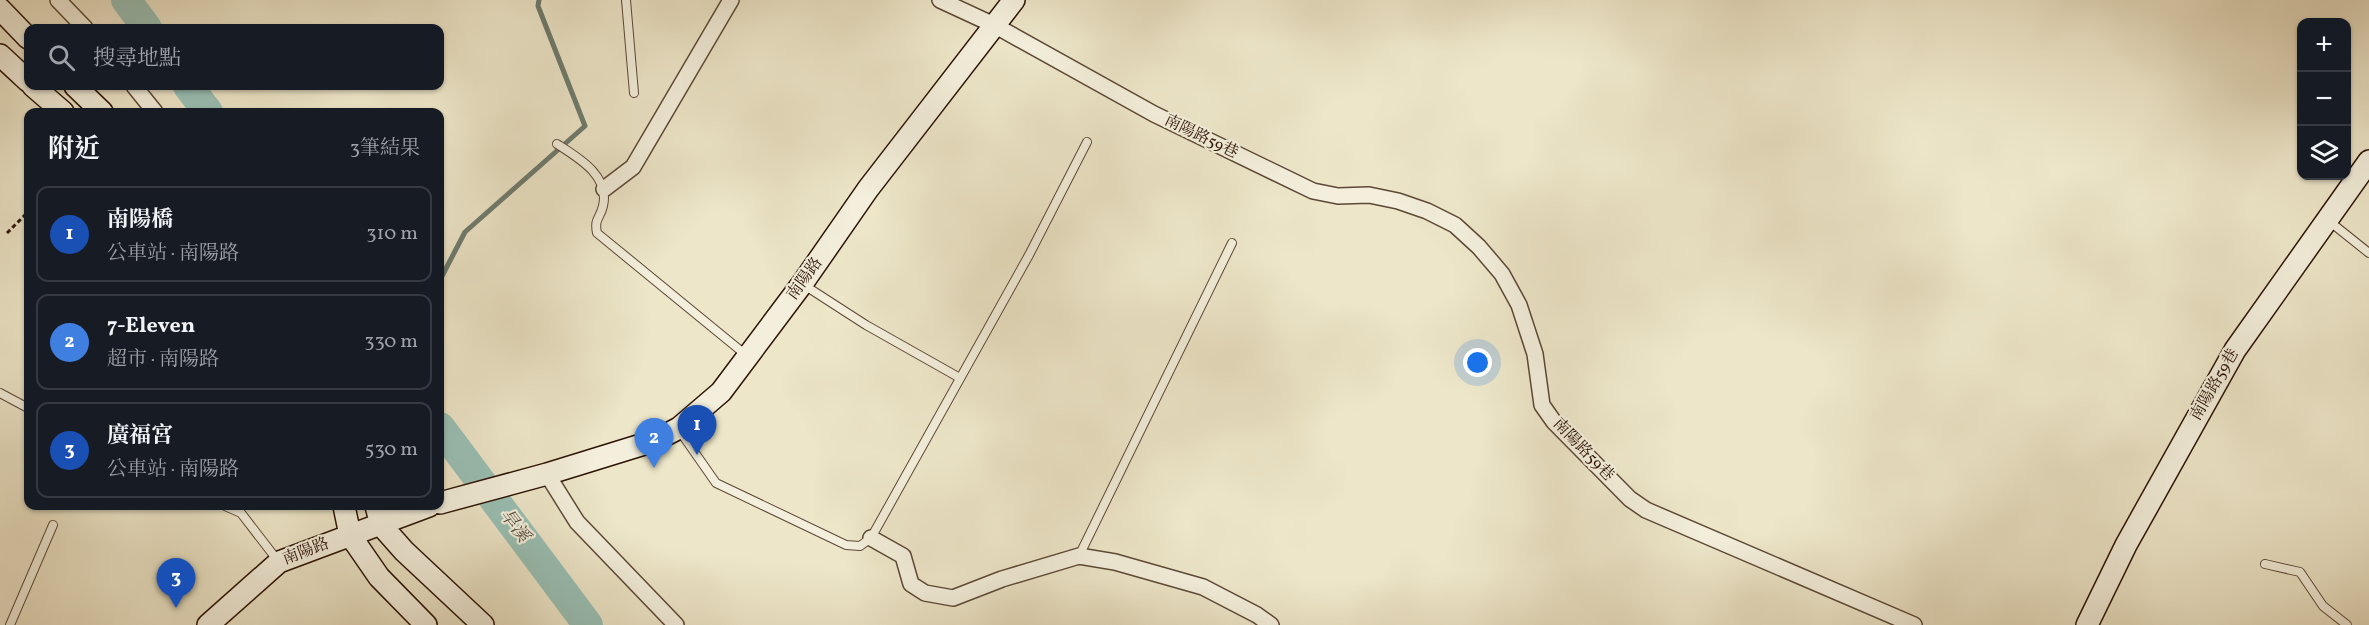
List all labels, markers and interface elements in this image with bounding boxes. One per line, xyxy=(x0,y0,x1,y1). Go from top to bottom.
map controls xyxy=(2297,18,2351,180)
button: + xyxy=(2297,18,2351,72)
search box xyxy=(24,24,444,90)
icon: search xyxy=(45,41,78,74)
text: 搜尋地點 xyxy=(93,44,181,75)
button: − xyxy=(2297,72,2351,126)
street label: 南陽路59巷 xyxy=(1160,110,1242,164)
button: layers xyxy=(2297,126,2351,180)
text: 附近 xyxy=(48,132,100,168)
text: 3筆結果 xyxy=(350,135,420,163)
text: 南陽橋 xyxy=(107,205,173,236)
text: 1 xyxy=(65,220,74,248)
text: 310 m xyxy=(366,220,418,248)
text: 公車站 · 南陽路 xyxy=(107,240,239,268)
street label: 南陽路 xyxy=(782,253,828,305)
text: 7-Eleven xyxy=(107,311,195,342)
text: 2 xyxy=(64,328,75,356)
text: 330 m xyxy=(364,328,418,356)
street label: 南陽路59巷 xyxy=(2186,345,2244,425)
text: 超市 · 南陽路 xyxy=(107,346,219,374)
your location xyxy=(1463,348,1492,377)
pin: 1 xyxy=(678,406,716,455)
street label: 南陽路59巷 xyxy=(1547,414,1619,486)
pin: 2 xyxy=(634,418,674,468)
text: 廣福宮 xyxy=(107,421,173,452)
text: 3 xyxy=(64,436,75,464)
text: 530 m xyxy=(365,436,418,464)
text: 公車站 · 南陽路 xyxy=(107,456,239,484)
water label: 旱溪 xyxy=(493,504,536,549)
street label: 南陽路 xyxy=(280,533,332,571)
pin: 3 xyxy=(156,558,195,608)

